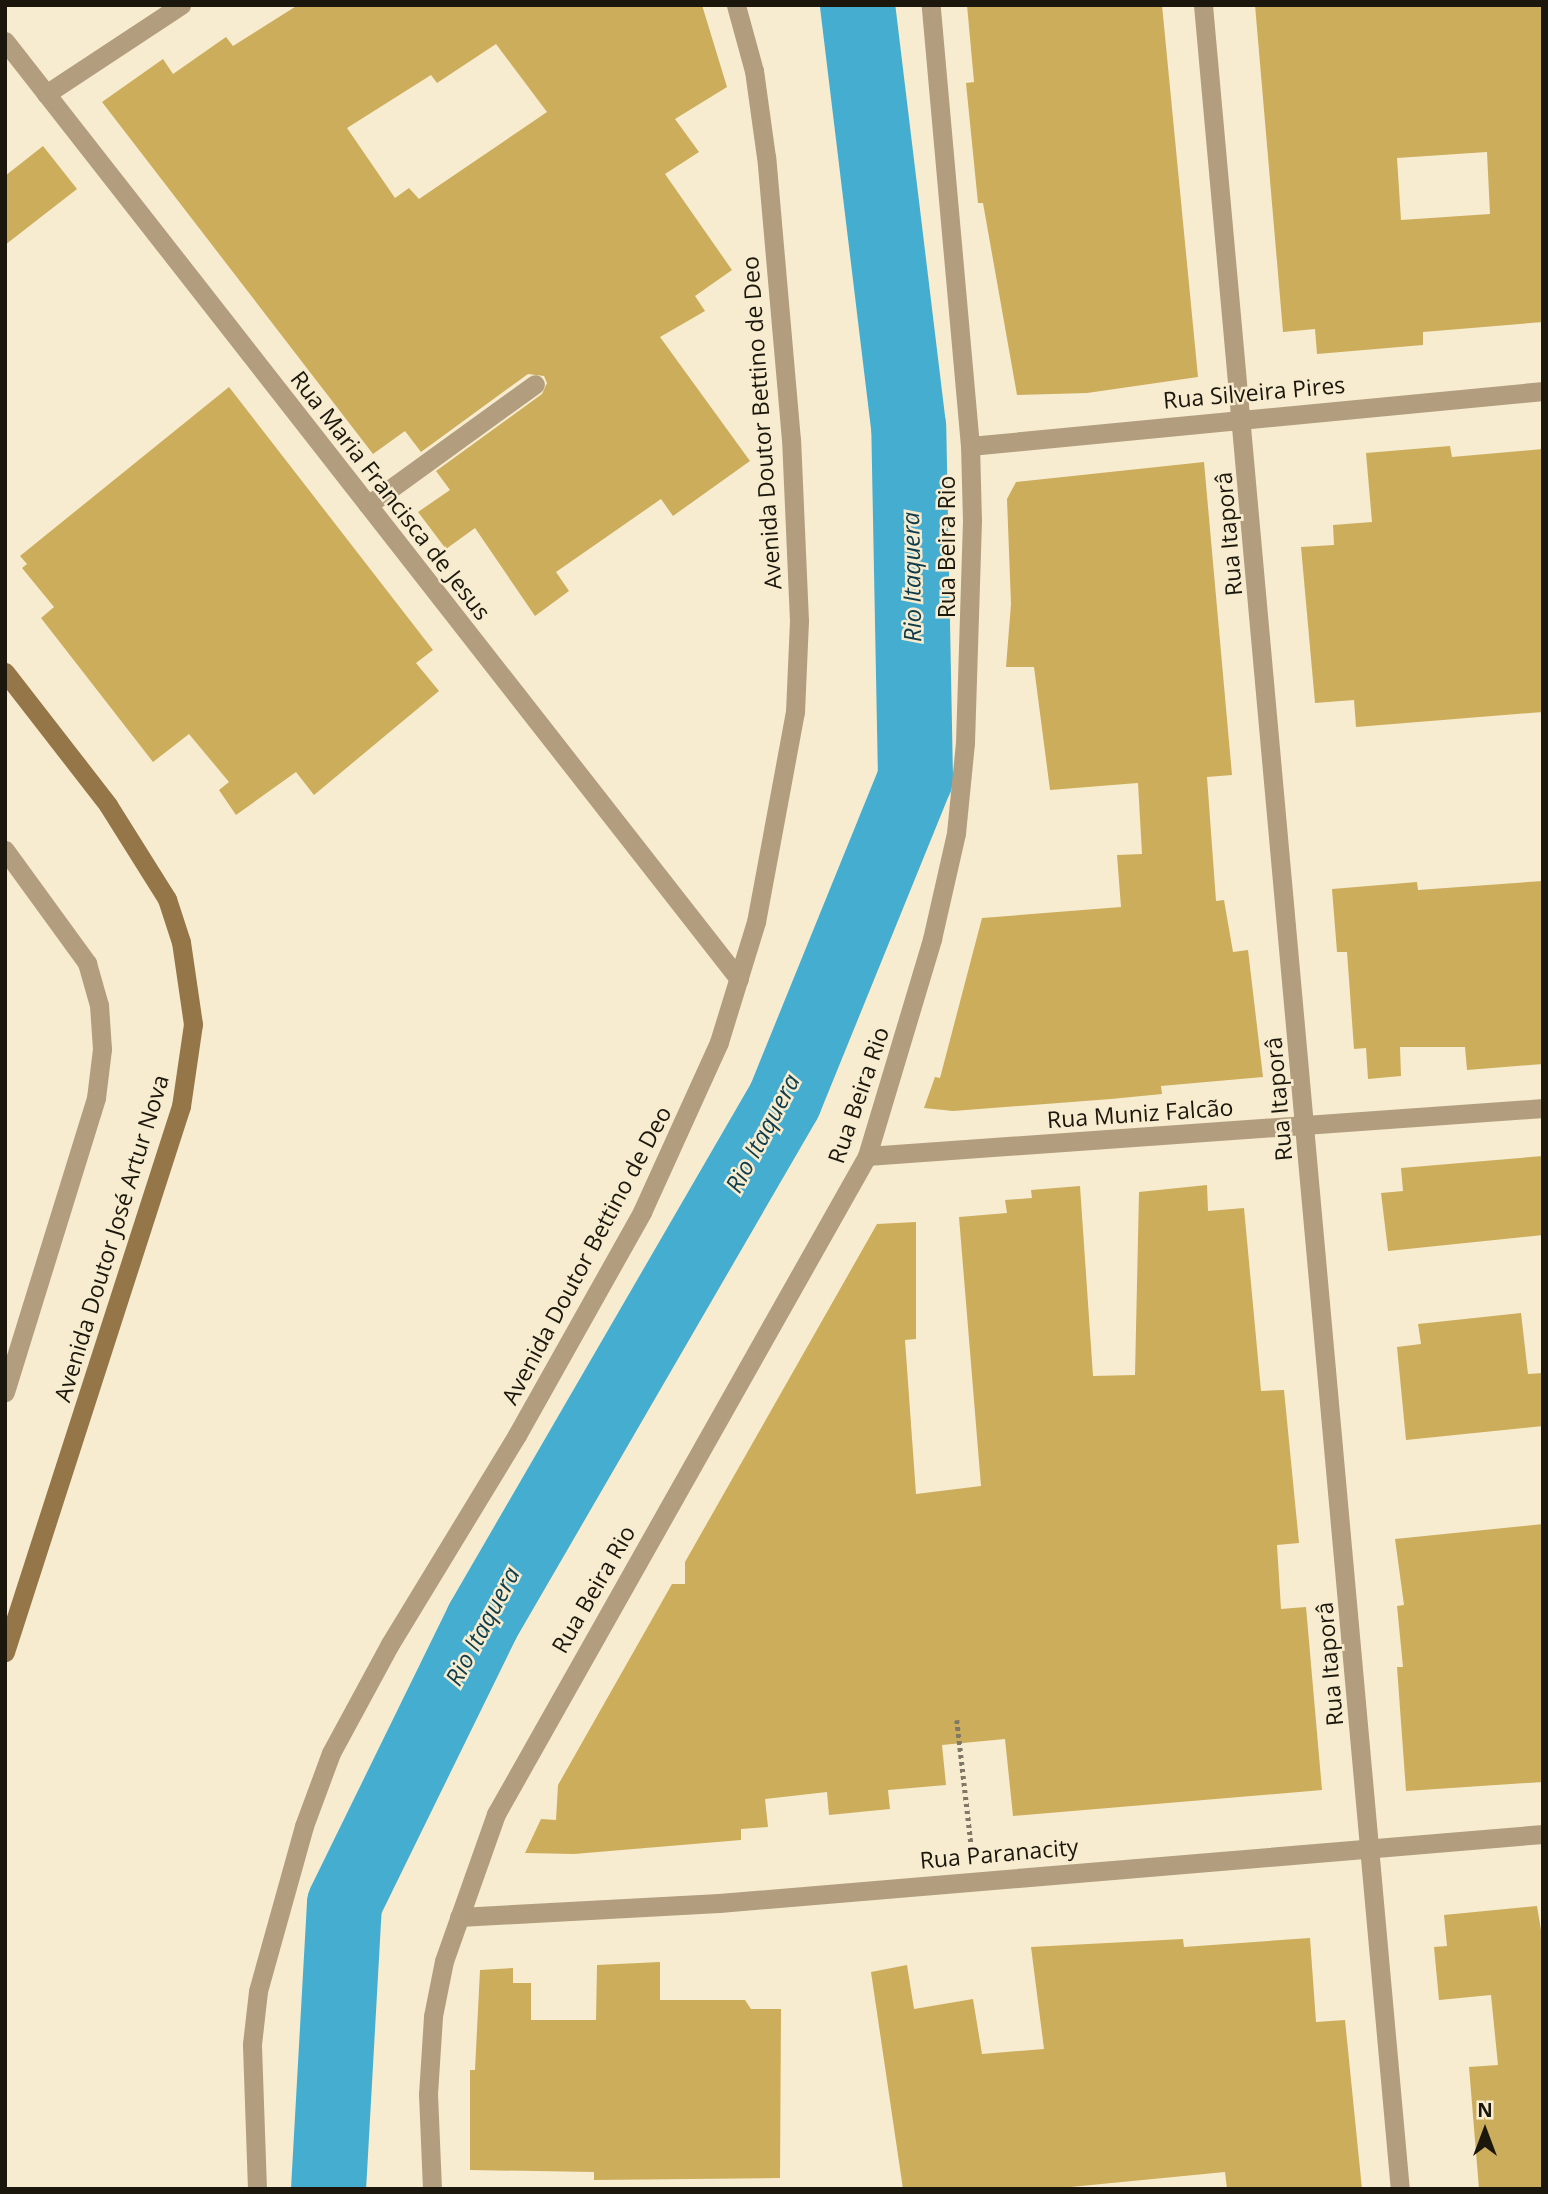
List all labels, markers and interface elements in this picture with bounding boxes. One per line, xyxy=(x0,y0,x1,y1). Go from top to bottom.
street label: Avenida Doutor Bettino de Deo xyxy=(736,255,786,591)
street label: Rua Maria Francisca de Jesus xyxy=(285,365,497,625)
street label: Rua Silveira Pires xyxy=(1162,370,1346,414)
street label: Rua Itaporâ xyxy=(1209,471,1247,597)
street label: Rua Beira Rio xyxy=(932,476,960,618)
water label: Rio Itaquera xyxy=(895,512,927,642)
street label: Rua Beira Rio xyxy=(822,1023,894,1167)
street label: Rua Itaporâ xyxy=(1259,1036,1297,1162)
water label: Rio Itaquera xyxy=(719,1069,805,1197)
street label: Avenida Doutor José Artur Nova xyxy=(48,1071,174,1405)
street label: Rua Muniz Falcão xyxy=(1046,1093,1234,1133)
street label: Avenida Doutor Bettino de Deo xyxy=(495,1101,677,1409)
street label: Rua Beira Rio xyxy=(545,1520,641,1658)
water label: Rio Itaquera xyxy=(439,1562,525,1690)
street label: Rua Itaporâ xyxy=(1310,1601,1348,1727)
street label: Rua Paranacity xyxy=(918,1832,1080,1874)
north arrow xyxy=(1450,2096,1520,2166)
text: N xyxy=(1477,2097,1493,2123)

